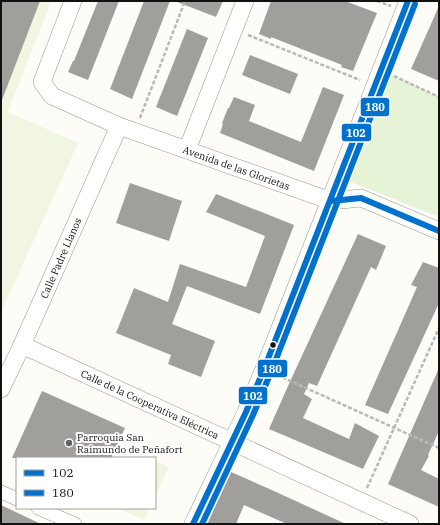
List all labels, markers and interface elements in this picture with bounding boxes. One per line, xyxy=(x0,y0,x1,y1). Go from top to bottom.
line badge: 180 xyxy=(360,97,390,117)
text: 180 xyxy=(365,100,385,114)
line badge: 102 xyxy=(341,123,372,142)
text: 102 xyxy=(346,126,366,140)
street label: Avenida de las Glorietas xyxy=(181,143,292,193)
street label: Calle Padre Llanos xyxy=(37,216,84,300)
unlabelled marker xyxy=(268,340,278,350)
line badge: 180 xyxy=(257,359,288,378)
text: 180 xyxy=(262,362,282,376)
street label: Calle de la Cooperativa Eléctrica xyxy=(79,367,222,442)
line badge: 102 xyxy=(238,386,268,405)
text: 102 xyxy=(243,389,263,403)
place label: Parroquia San Raimundo de Peñafort xyxy=(77,431,183,456)
marker: Parroquia San Raimundo de Peñafort xyxy=(64,438,74,448)
legend xyxy=(16,457,156,509)
text: 102 xyxy=(52,465,74,480)
text: 180 xyxy=(52,485,74,500)

